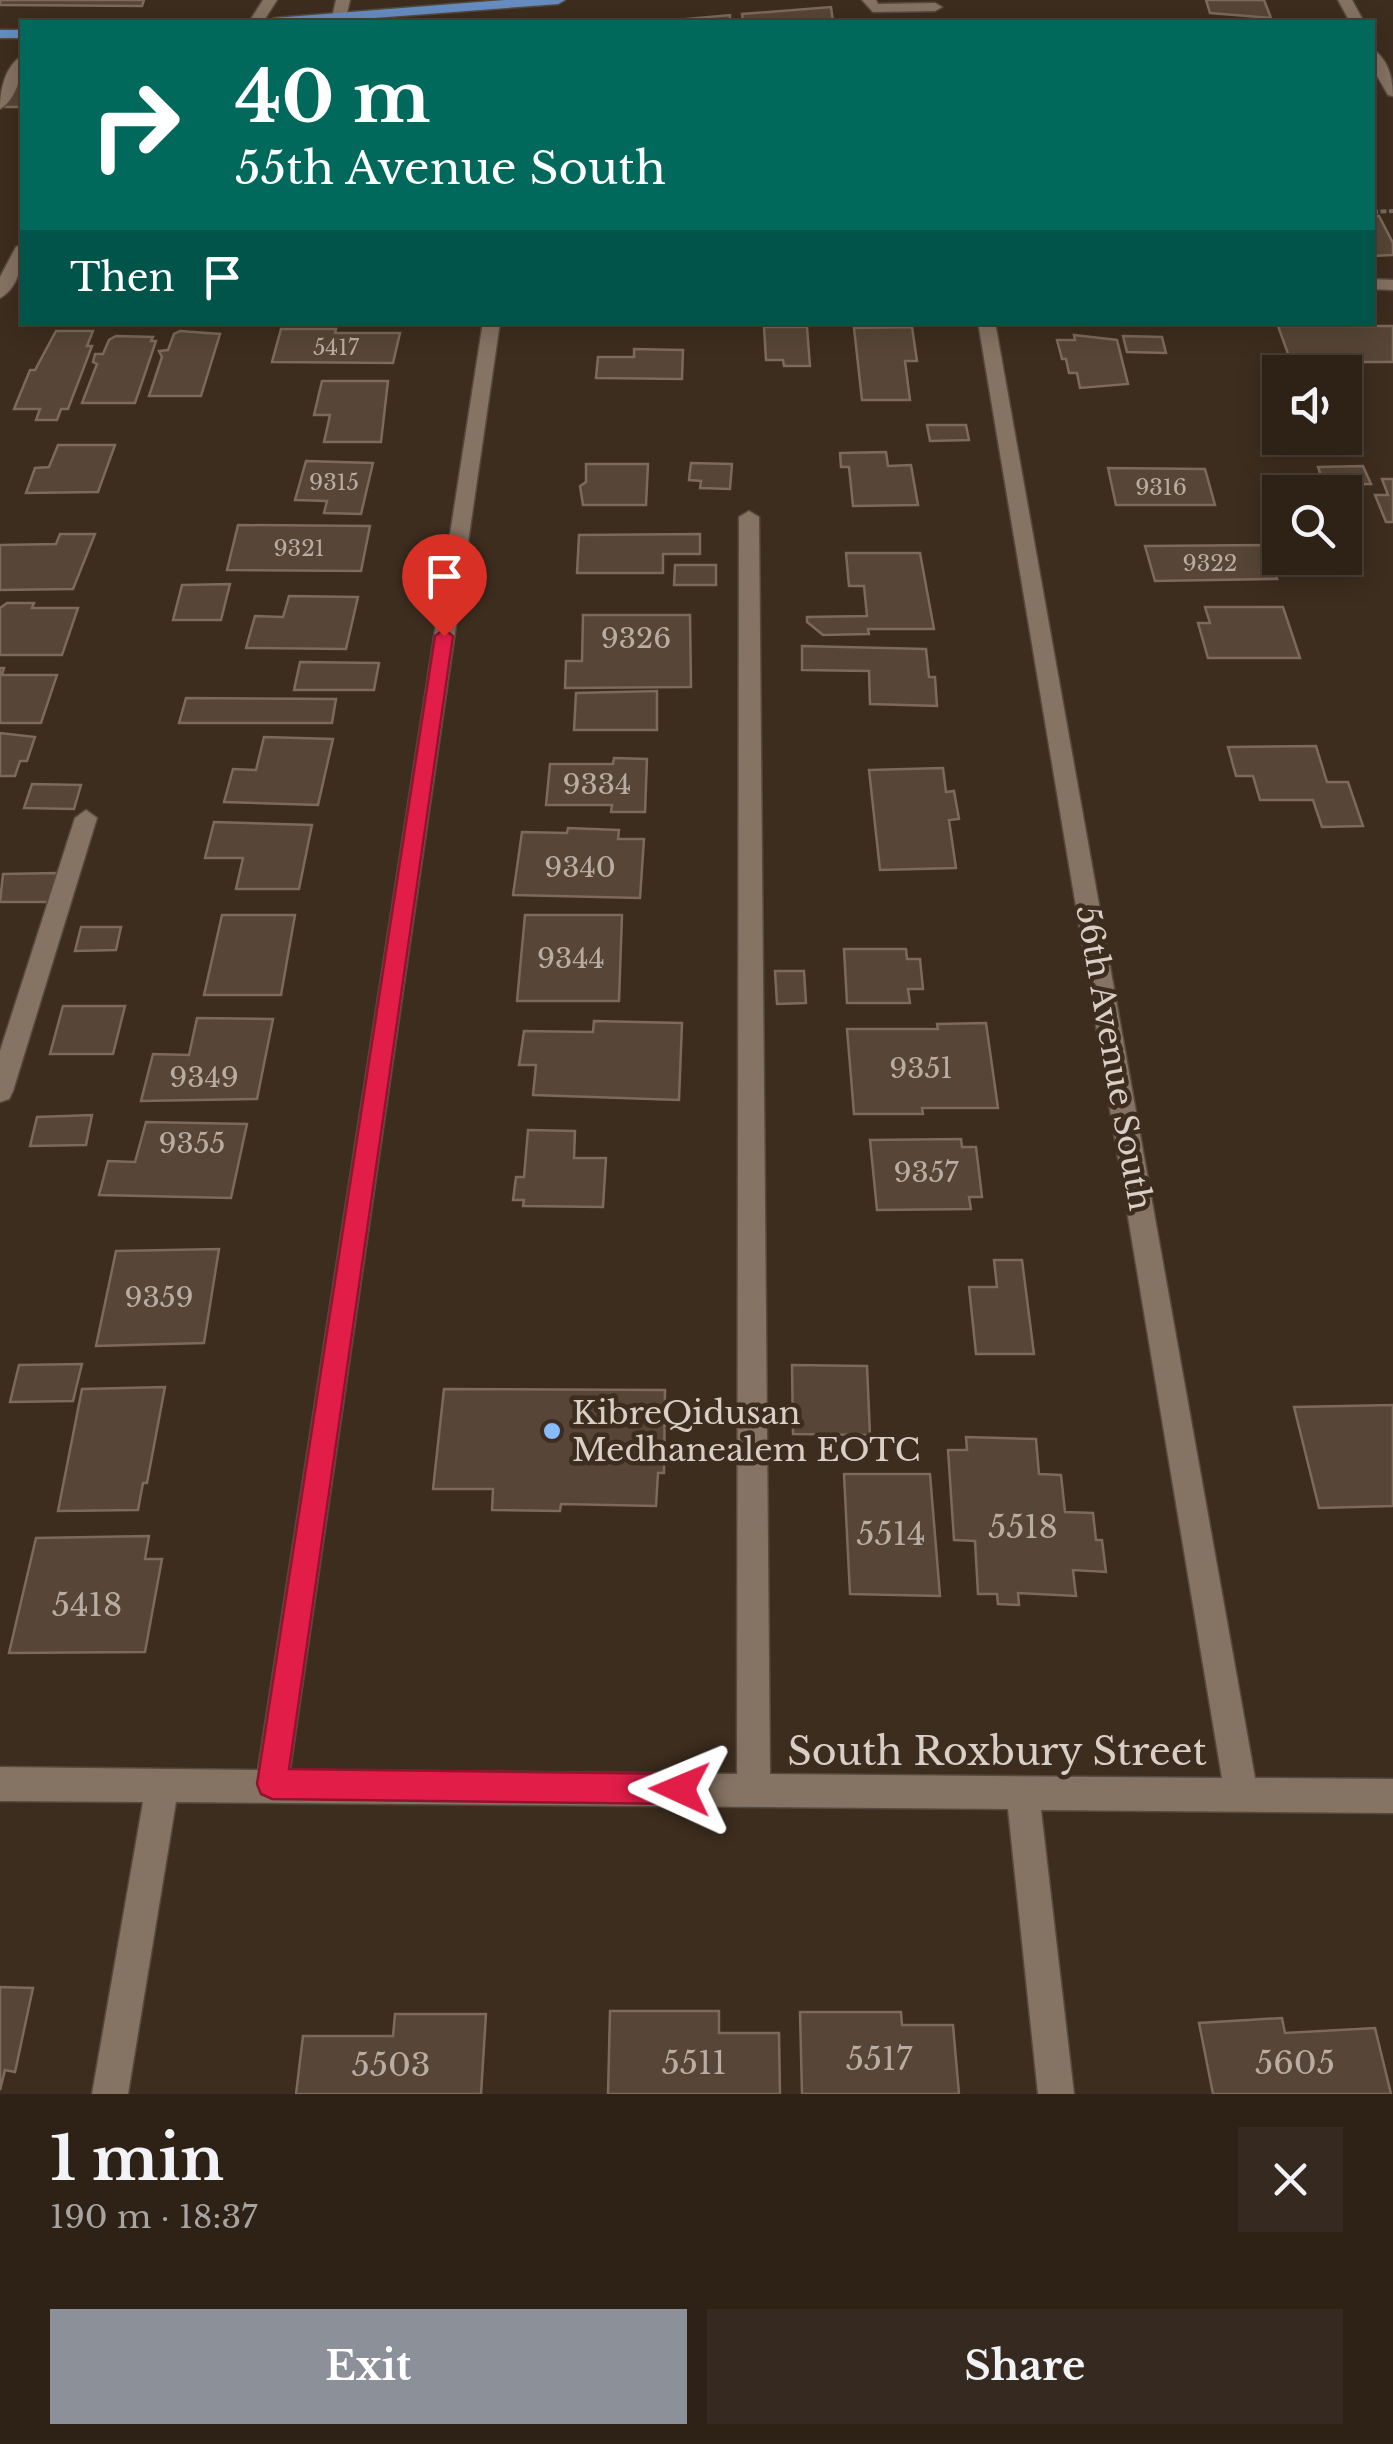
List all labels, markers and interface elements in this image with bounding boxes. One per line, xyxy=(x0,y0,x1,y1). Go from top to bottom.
text: 40 m xyxy=(235,54,430,141)
icon: right xyxy=(70,60,200,190)
text: 55th Avenue South xyxy=(235,140,666,196)
icon: arrive xyxy=(195,250,250,305)
text: Then xyxy=(70,254,175,301)
house number: 5417 xyxy=(313,334,360,361)
map controls xyxy=(1262,355,1362,575)
button: sound xyxy=(1262,355,1362,455)
house number: 9315 xyxy=(309,469,359,496)
house number: 9316 xyxy=(1135,474,1187,501)
button: search xyxy=(1262,475,1362,575)
pin xyxy=(402,534,487,637)
house number: 9321 xyxy=(273,535,325,562)
icon: arrive xyxy=(417,549,472,604)
house number: 9322 xyxy=(1183,550,1237,577)
house number: 9326 xyxy=(601,621,671,656)
house number: 9334 xyxy=(563,767,631,802)
house number: 9340 xyxy=(544,850,616,885)
street label: 56th Avenue South xyxy=(1067,902,1161,1214)
house number: 9344 xyxy=(537,941,605,976)
house number: 9351 xyxy=(889,1051,953,1086)
house number: 9349 xyxy=(169,1060,239,1095)
house number: 9355 xyxy=(158,1126,226,1161)
house number: 9357 xyxy=(893,1155,960,1190)
house number: 9359 xyxy=(124,1280,194,1315)
place label: KibreQidusan Medhanealem EOTC xyxy=(572,1393,920,1470)
marker: KibreQidusan Medhanealem EOTC xyxy=(541,1420,563,1442)
house number: 5518 xyxy=(988,1507,1058,1547)
house number: 5514 xyxy=(856,1514,926,1554)
house number: 5418 xyxy=(52,1585,122,1625)
street label: South Roxbury Street xyxy=(787,1728,1207,1775)
position arrow xyxy=(628,1737,732,1841)
house number: 5517 xyxy=(846,2039,913,2079)
house number: 5511 xyxy=(662,2043,726,2083)
house number: 5605 xyxy=(1255,2043,1335,2083)
house number: 5503 xyxy=(352,2045,430,2085)
text: 1 min xyxy=(50,2122,224,2196)
button: close xyxy=(1238,2127,1343,2232)
text: 190 m · 18:37 xyxy=(50,2197,257,2237)
button: Exit xyxy=(50,2309,687,2424)
button: Share xyxy=(707,2309,1343,2424)

